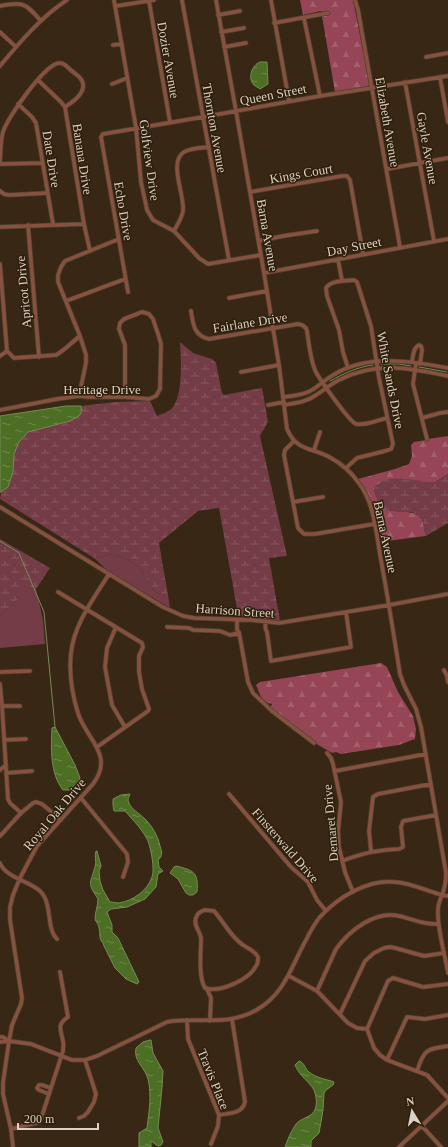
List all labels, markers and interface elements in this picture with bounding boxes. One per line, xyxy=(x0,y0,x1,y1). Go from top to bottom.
street label: Dozier Avenue xyxy=(154,21,183,100)
street label: Elizabeth Avenue xyxy=(372,76,403,168)
street label: Queen Street xyxy=(239,81,308,108)
street label: Thornton Avenue xyxy=(199,82,230,174)
street label: Gayle Avenue xyxy=(414,111,441,186)
street label: Golfview Drive xyxy=(136,118,163,202)
street label: Banana Drive xyxy=(69,122,96,196)
street label: Date Drive xyxy=(40,130,63,189)
street label: Kings Court xyxy=(268,160,334,186)
street label: Echo Drive xyxy=(111,180,136,242)
street label: Barna Avenue xyxy=(254,198,281,273)
street label: Day Street xyxy=(326,234,383,259)
street label: Apricot Drive xyxy=(13,255,34,329)
street label: Fairlane Drive xyxy=(212,309,289,336)
street label: White Sands Drive xyxy=(374,330,407,430)
street label: Heritage Drive xyxy=(63,382,141,397)
street label: Barna Avenue xyxy=(371,500,400,575)
street label: Harrison Street xyxy=(195,600,275,621)
street label: Royal Oak Drive xyxy=(20,775,89,853)
street label: Demaret Drive xyxy=(320,783,341,862)
street label: Finsterwald Drive xyxy=(249,805,322,886)
street label: Travis Place xyxy=(195,1047,233,1112)
north arrow xyxy=(392,1091,432,1131)
text: N xyxy=(405,1095,415,1108)
scale bar xyxy=(18,1105,98,1131)
text: 200 m xyxy=(24,1112,55,1126)

